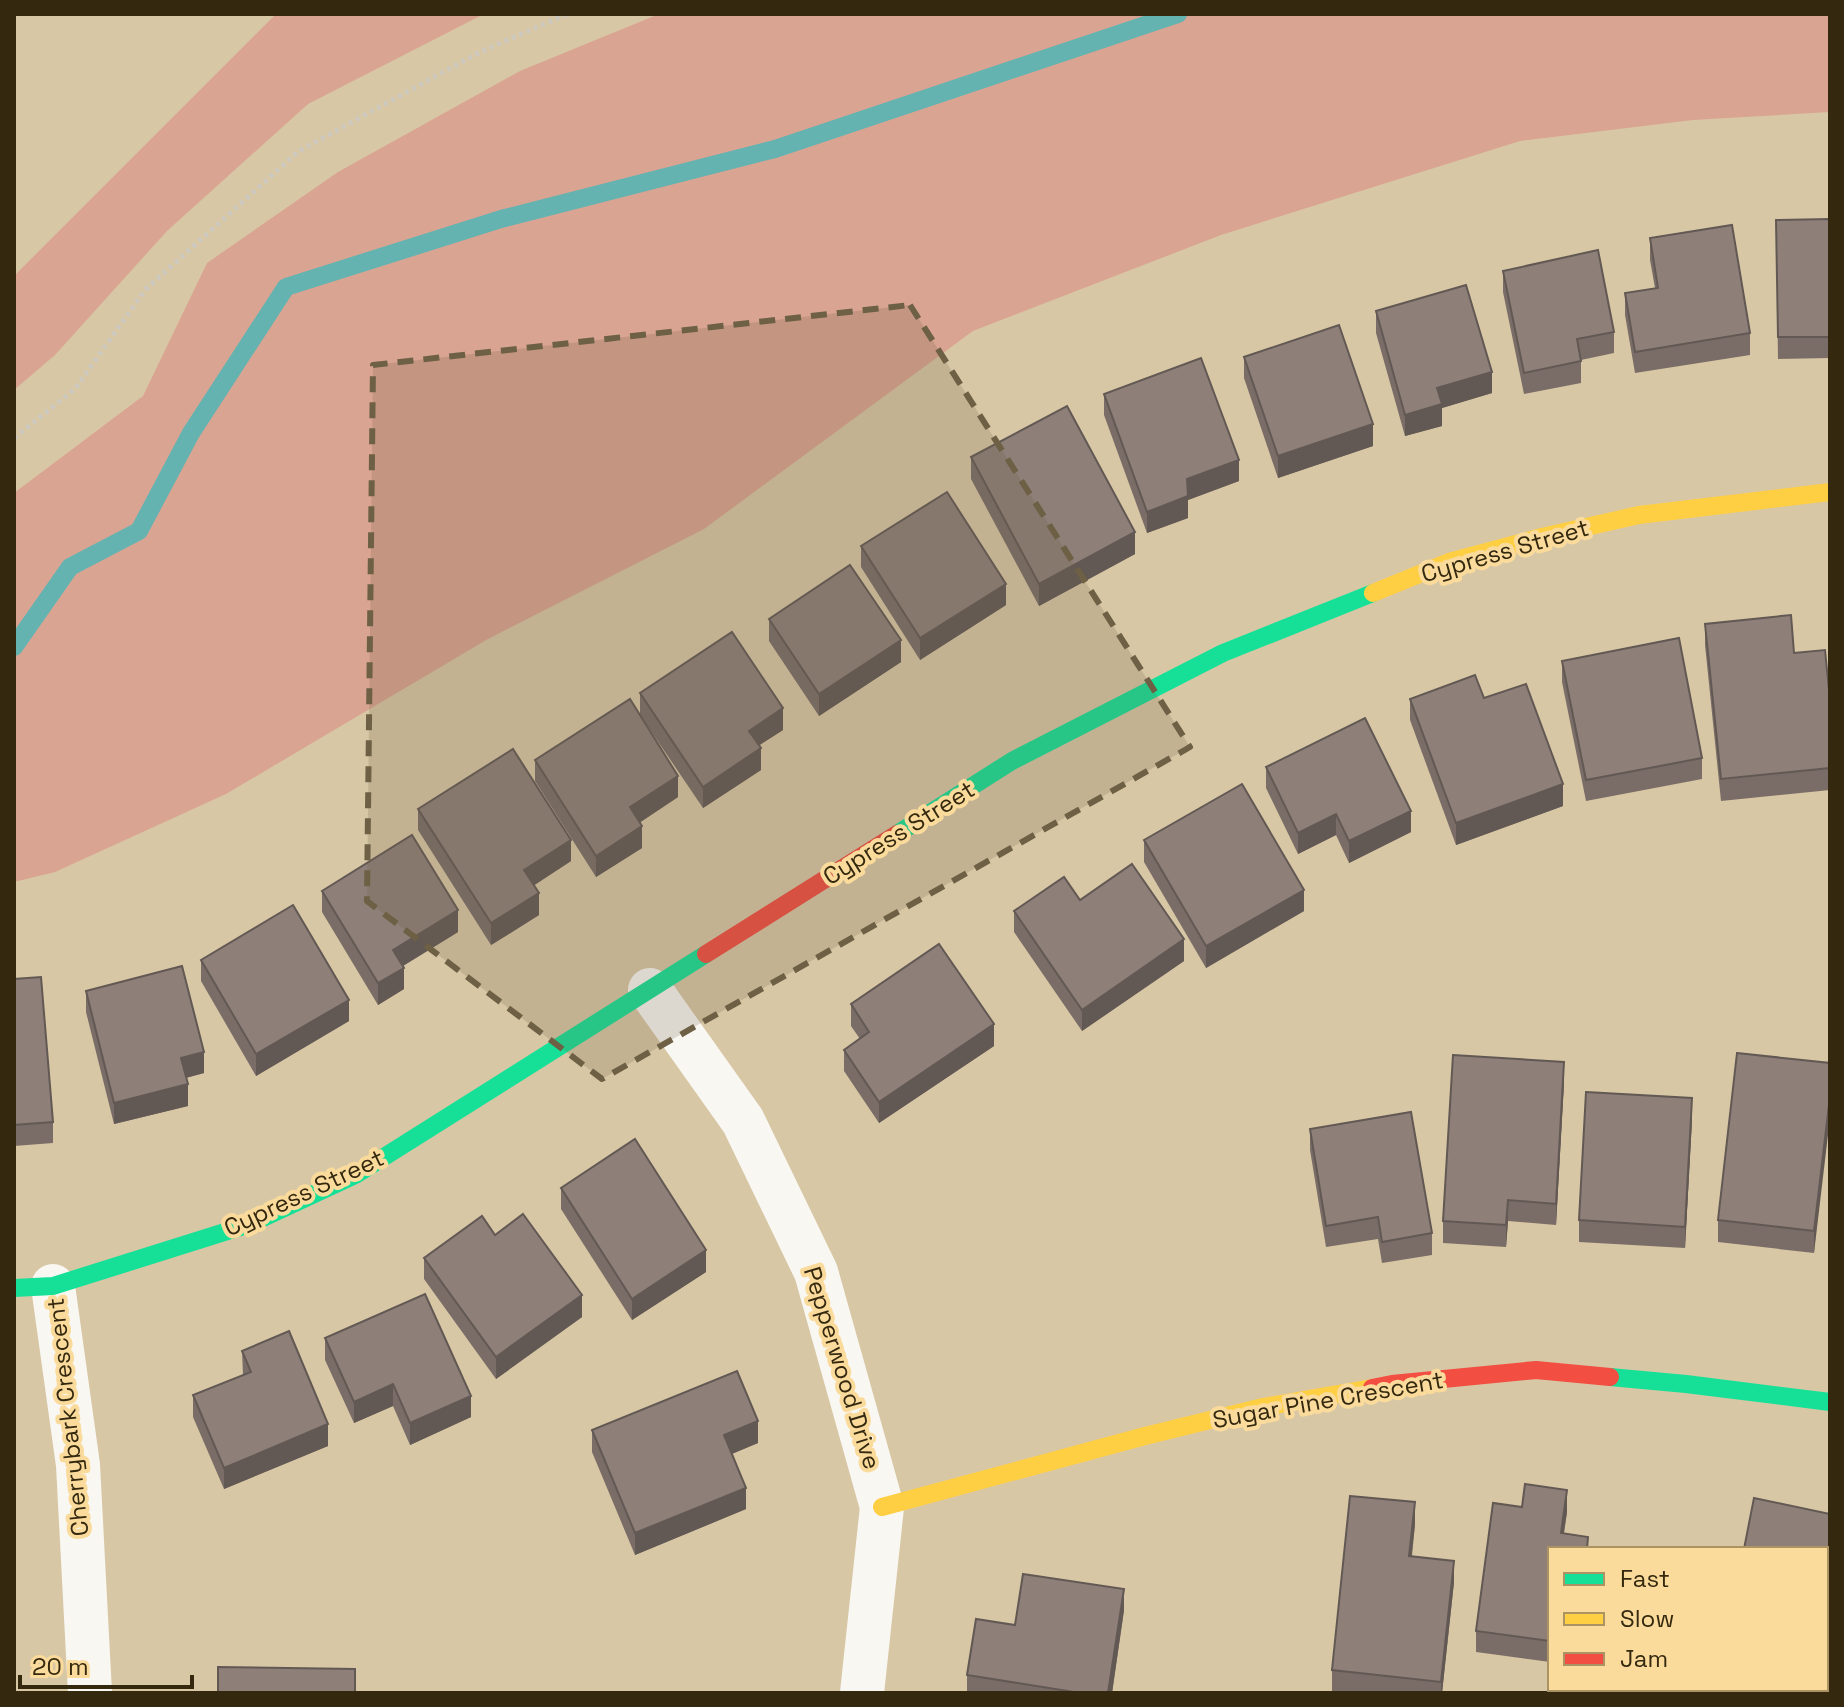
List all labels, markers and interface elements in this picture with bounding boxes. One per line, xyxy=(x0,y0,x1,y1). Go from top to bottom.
street label: Cypress Street xyxy=(1417,512,1592,589)
street label: Cypress Street xyxy=(817,774,980,892)
street label: Cypress Street xyxy=(219,1142,389,1243)
street label: Pepperwood Drive xyxy=(797,1263,888,1473)
street label: Cherrybark Crescent xyxy=(40,1296,95,1538)
street label: Sugar Pine Crescent xyxy=(1210,1364,1446,1435)
legend xyxy=(1548,1547,1828,1691)
text: Fast xyxy=(1620,1563,1670,1594)
text: Slow xyxy=(1620,1603,1674,1634)
scale bar xyxy=(20,1639,192,1689)
text: Jam xyxy=(1620,1643,1668,1674)
text: 20 m xyxy=(32,1651,89,1682)

